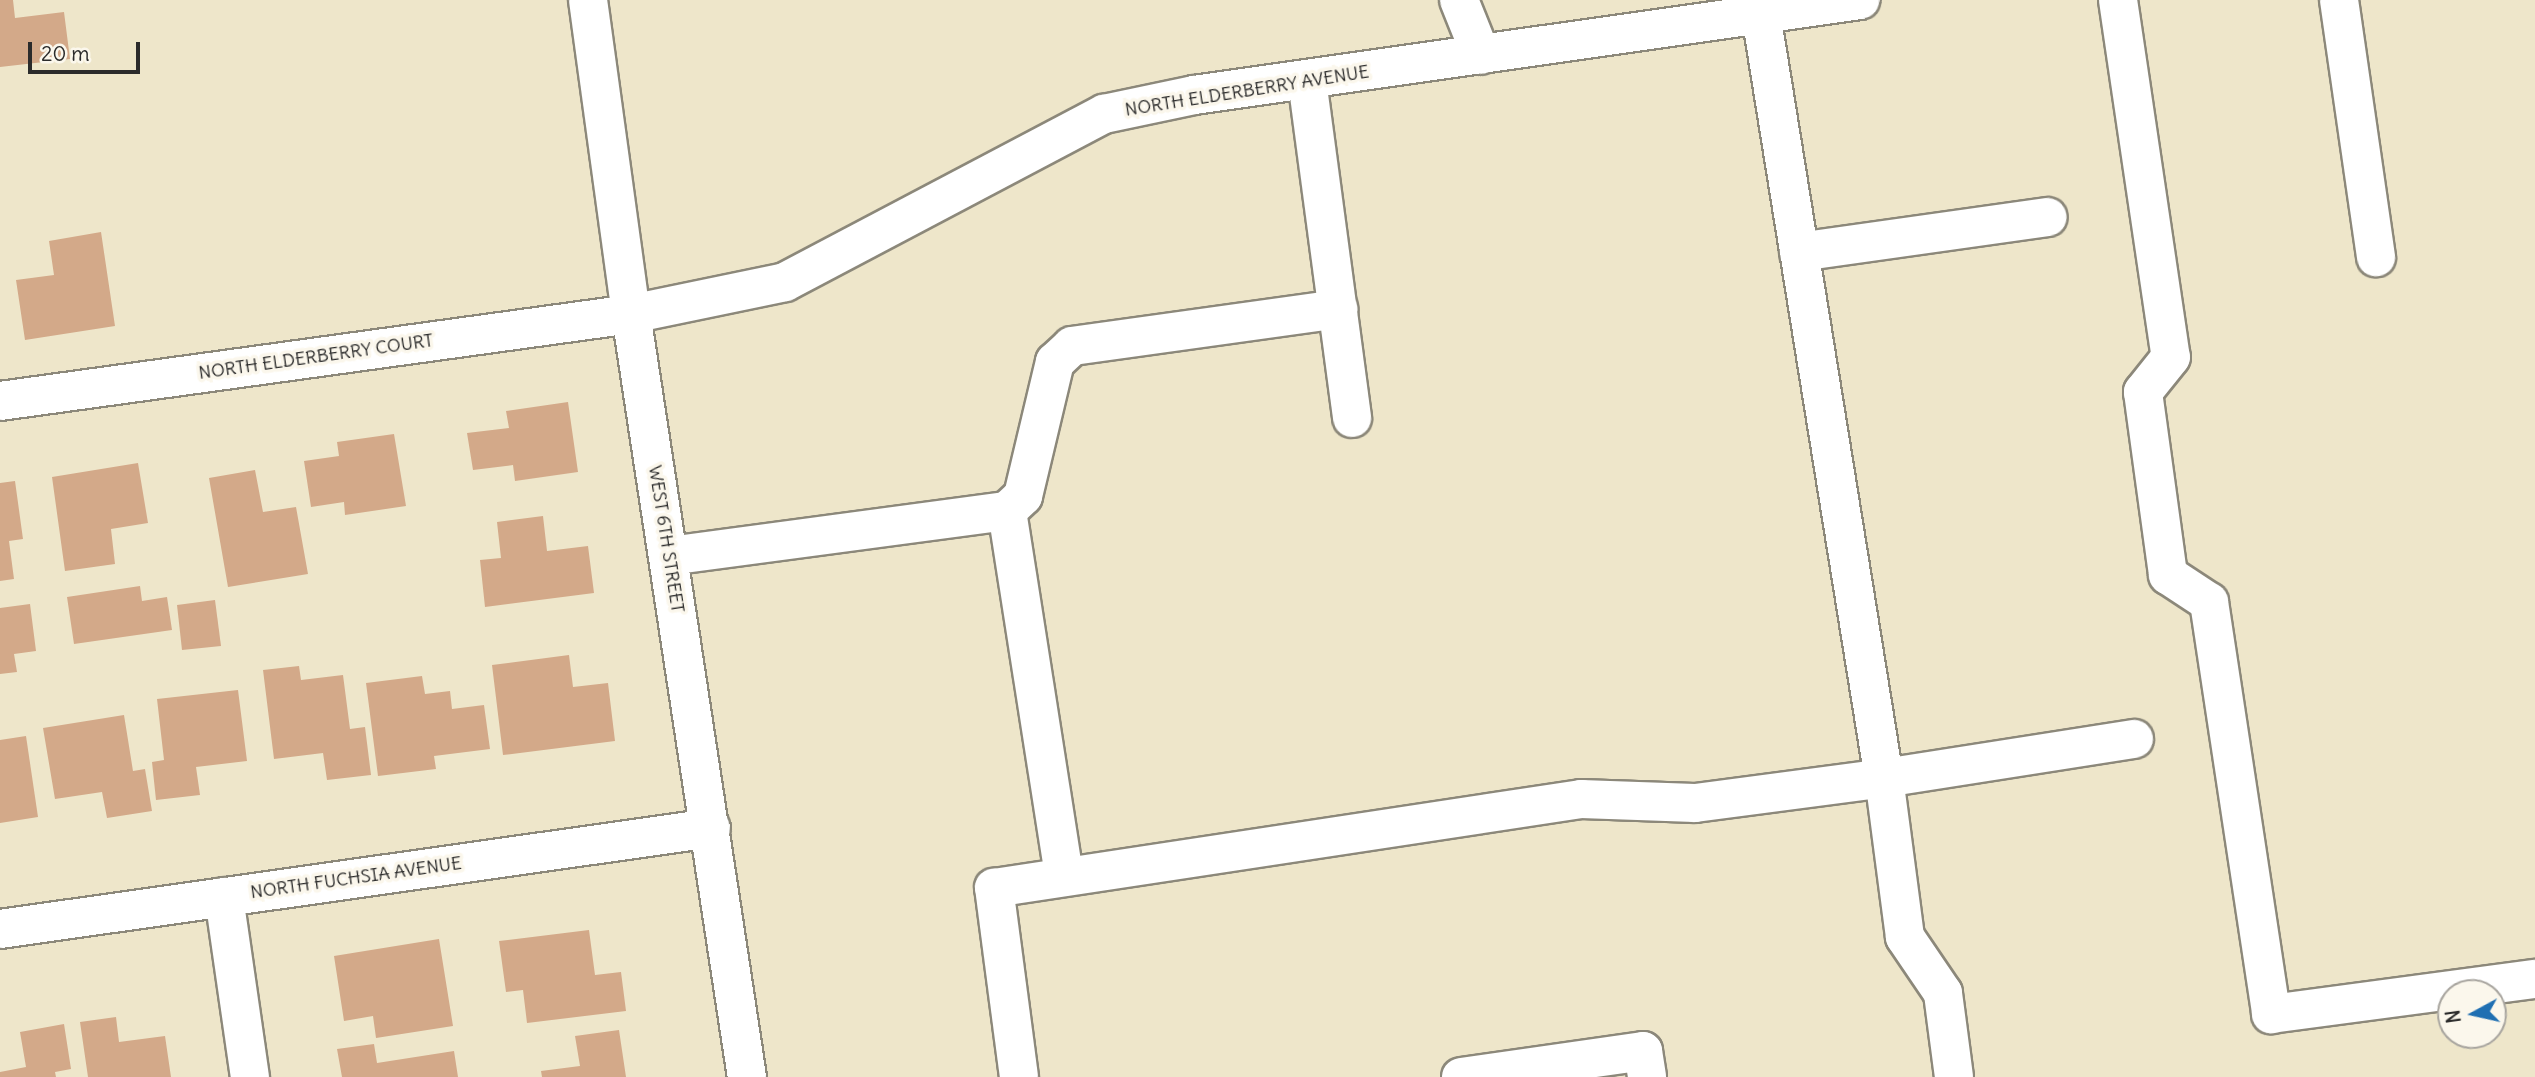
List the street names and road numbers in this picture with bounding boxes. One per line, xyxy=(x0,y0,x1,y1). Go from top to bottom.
street label: NORTH ELDERBERRY AVENUE xyxy=(1123,61,1371,121)
street label: NORTH ELDERBERRY COURT xyxy=(197,330,435,384)
street label: WEST 6TH STREET xyxy=(644,464,688,614)
street label: NORTH FUCHSIA AVENUE xyxy=(249,852,463,904)

